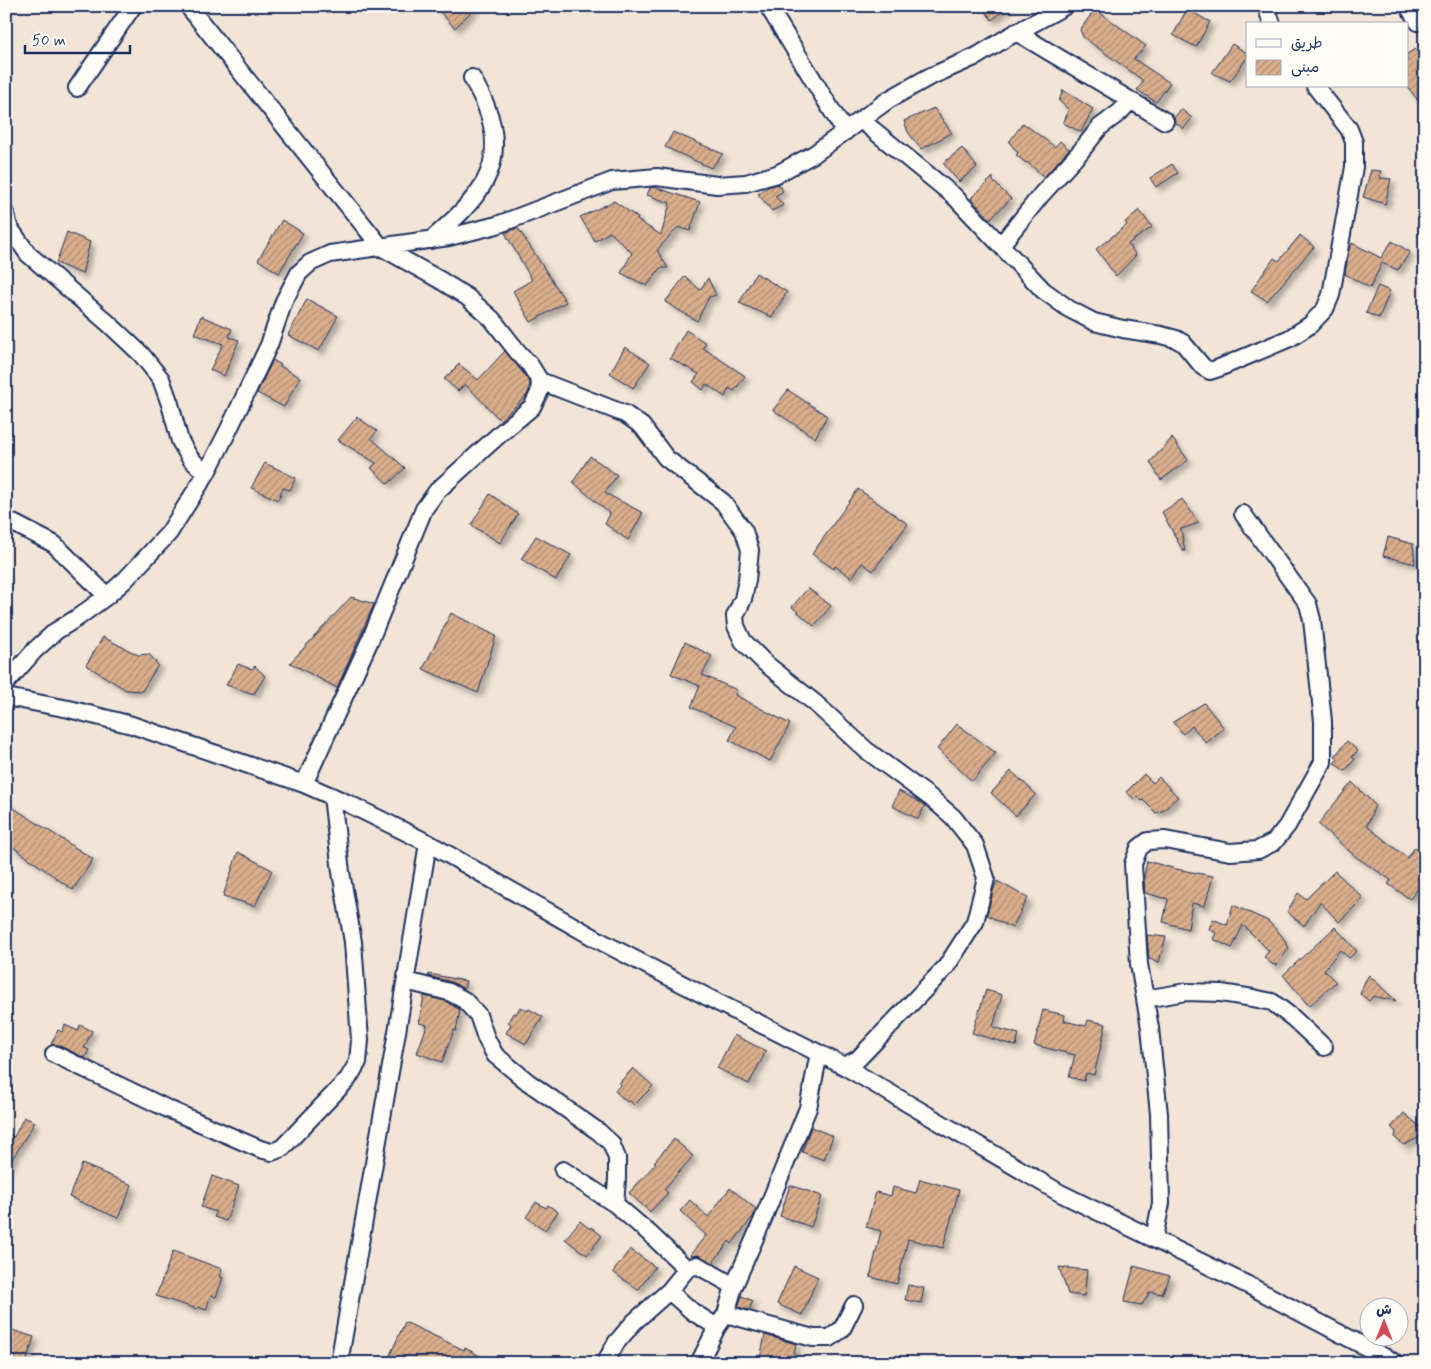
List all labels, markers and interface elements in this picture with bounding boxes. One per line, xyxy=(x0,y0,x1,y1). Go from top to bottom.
scale bar xyxy=(25,22,130,54)
legend xyxy=(1246,22,1408,88)
text: 50 m xyxy=(32,31,66,51)
text: طريق xyxy=(1291,34,1323,54)
text: مبنى xyxy=(1291,58,1319,78)
north arrow xyxy=(1358,1296,1408,1346)
text: ش xyxy=(1376,1301,1392,1319)

